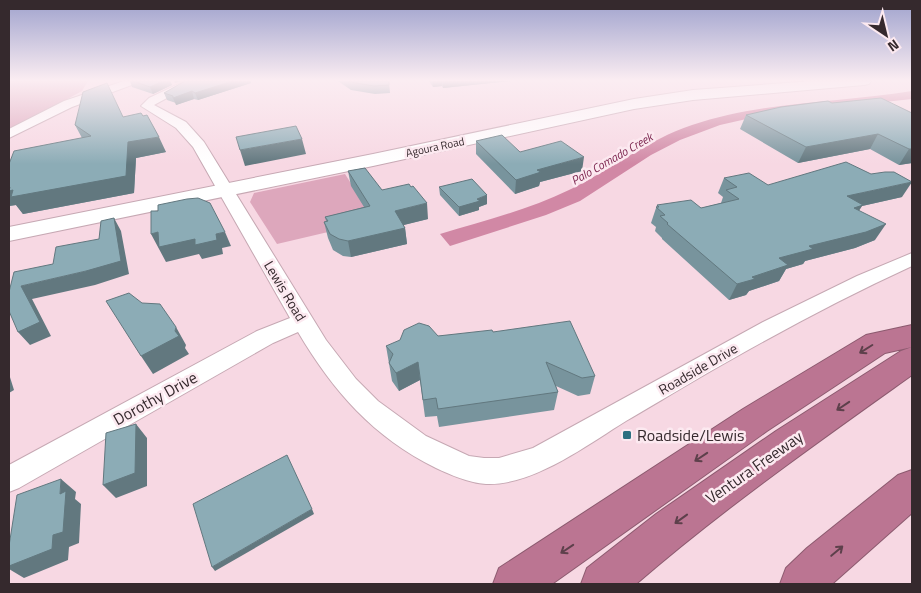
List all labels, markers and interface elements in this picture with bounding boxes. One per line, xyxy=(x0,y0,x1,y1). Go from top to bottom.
north arrow xyxy=(861,10,911,60)
text: N xyxy=(884,35,904,57)
water label: Palo Comado Creek xyxy=(567,127,658,190)
street label: Agoura Road xyxy=(404,133,466,161)
street label: Lewis Road xyxy=(259,256,312,325)
street label: Roadside Drive xyxy=(654,337,741,400)
one-way arrow xyxy=(860,345,874,355)
street label: Dorothy Drive xyxy=(109,365,201,431)
one-way arrow xyxy=(836,401,850,411)
place label: Roadside/Lewis xyxy=(637,423,744,447)
street label: Ventura Freeway xyxy=(700,424,808,510)
marker: Roadside/Lewis xyxy=(621,429,633,441)
one-way arrow xyxy=(694,452,708,462)
one-way arrow xyxy=(674,514,688,524)
one-way arrow xyxy=(560,544,574,554)
one-way arrow xyxy=(830,545,843,556)

